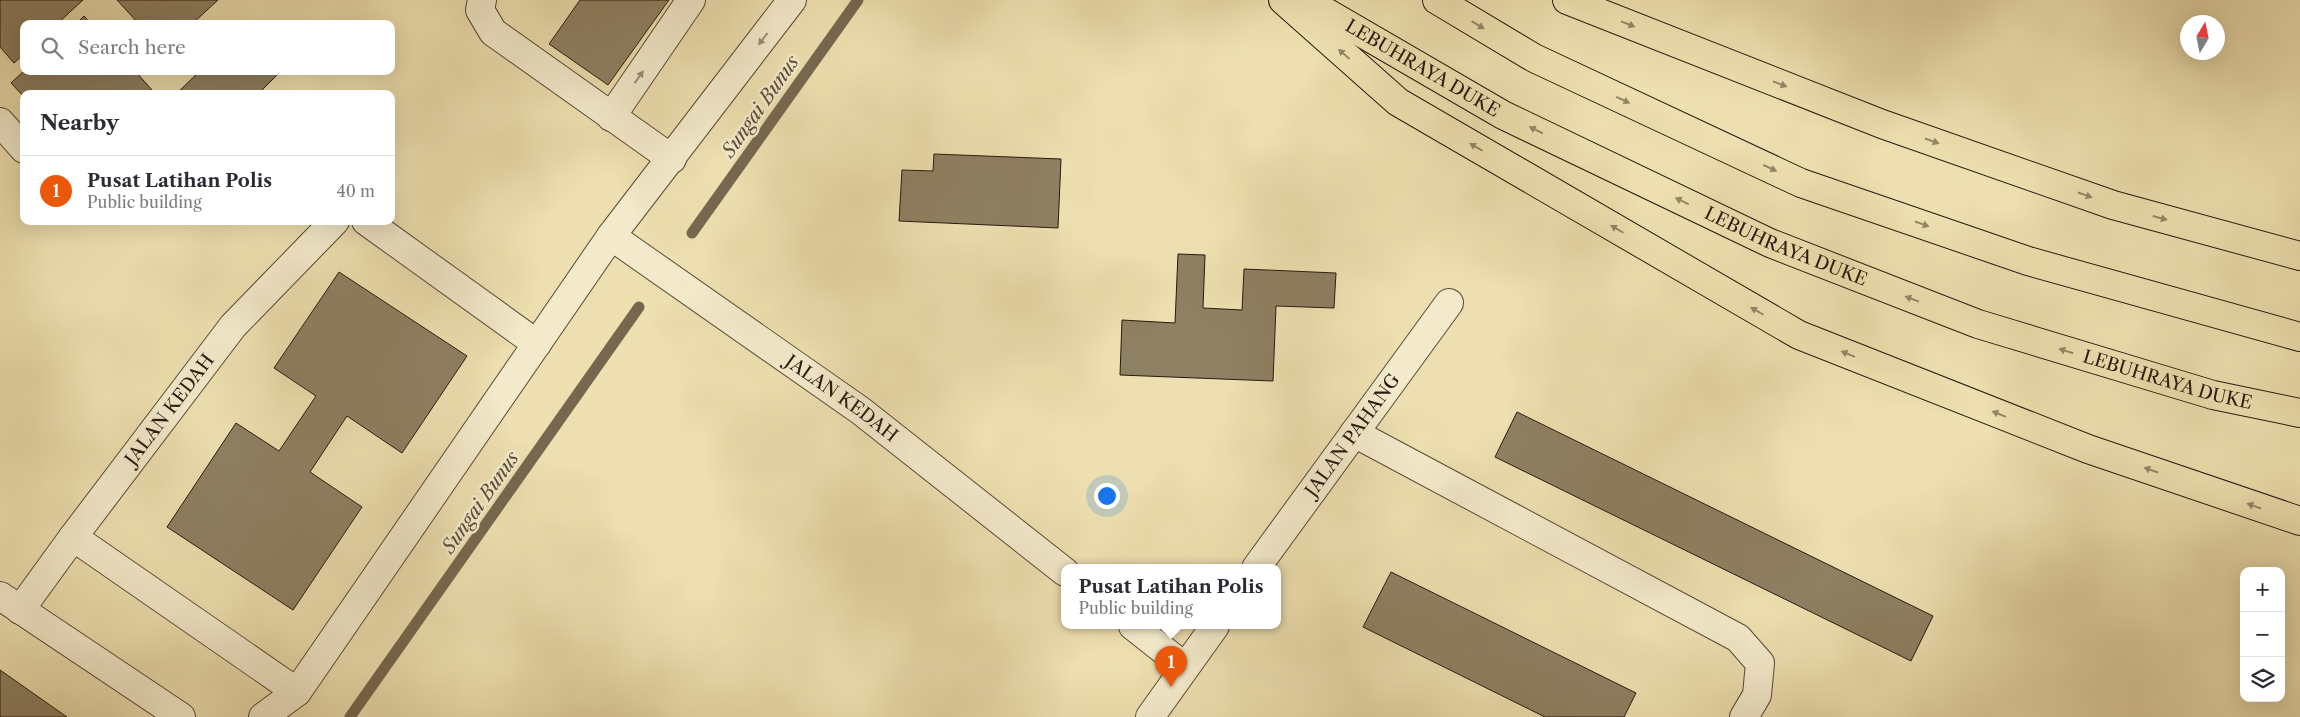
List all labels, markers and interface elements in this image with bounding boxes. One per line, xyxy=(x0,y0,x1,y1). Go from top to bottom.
street label: LEBUHRAYA DUKE xyxy=(1341,15,1504,122)
north arrow xyxy=(2180,15,2225,60)
search box xyxy=(20,20,395,75)
one-way arrow xyxy=(1472,21,1485,30)
one-way arrow xyxy=(1621,21,1636,28)
one-way arrow xyxy=(758,32,768,46)
icon: search xyxy=(38,34,66,62)
text: Search here xyxy=(78,36,186,59)
one-way arrow xyxy=(1338,49,1350,60)
water label: Sungai Bunus xyxy=(716,50,804,162)
one-way arrow xyxy=(634,70,644,83)
one-way arrow xyxy=(1772,81,1787,88)
one-way arrow xyxy=(1616,96,1630,104)
text: Nearby xyxy=(40,110,119,135)
one-way arrow xyxy=(1529,126,1543,134)
one-way arrow xyxy=(1924,138,1939,146)
one-way arrow xyxy=(1470,143,1483,152)
one-way arrow xyxy=(1763,165,1777,173)
text: Pusat Latihan Polis xyxy=(87,169,272,192)
text: 1 xyxy=(52,181,60,201)
text: 40 m xyxy=(336,181,375,201)
one-way arrow xyxy=(2078,191,2093,199)
text: Public building xyxy=(87,192,202,212)
one-way arrow xyxy=(1675,197,1690,205)
street label: LEBUHRAYA DUKE xyxy=(1701,202,1870,291)
one-way arrow xyxy=(2153,215,2168,223)
one-way arrow xyxy=(1915,221,1930,229)
one-way arrow xyxy=(1609,225,1624,233)
one-way arrow xyxy=(1905,294,1920,302)
one-way arrow xyxy=(1751,306,1764,315)
street label: LEBUHRAYA DUKE xyxy=(2080,345,2254,414)
one-way arrow xyxy=(2059,346,2074,354)
street label: JALAN KEDAH xyxy=(778,349,902,447)
street label: JALAN KEDAH xyxy=(119,350,219,472)
one-way arrow xyxy=(1840,350,1855,358)
street label: JALAN PAHANG xyxy=(1299,369,1405,504)
one-way arrow xyxy=(1991,410,2006,418)
water label: Sungai Bunus xyxy=(436,446,524,558)
one-way arrow xyxy=(2143,466,2158,474)
your location xyxy=(1094,483,1120,509)
one-way arrow xyxy=(2246,501,2261,509)
popup xyxy=(1061,564,1281,629)
map controls xyxy=(2240,567,2285,702)
button: + xyxy=(2240,567,2285,612)
text: Pusat Latihan Polis xyxy=(1078,575,1264,598)
text: Public building xyxy=(1078,598,1193,618)
button: − xyxy=(2240,612,2285,657)
pin: 1 xyxy=(1155,646,1187,687)
button: layers xyxy=(2240,657,2285,702)

